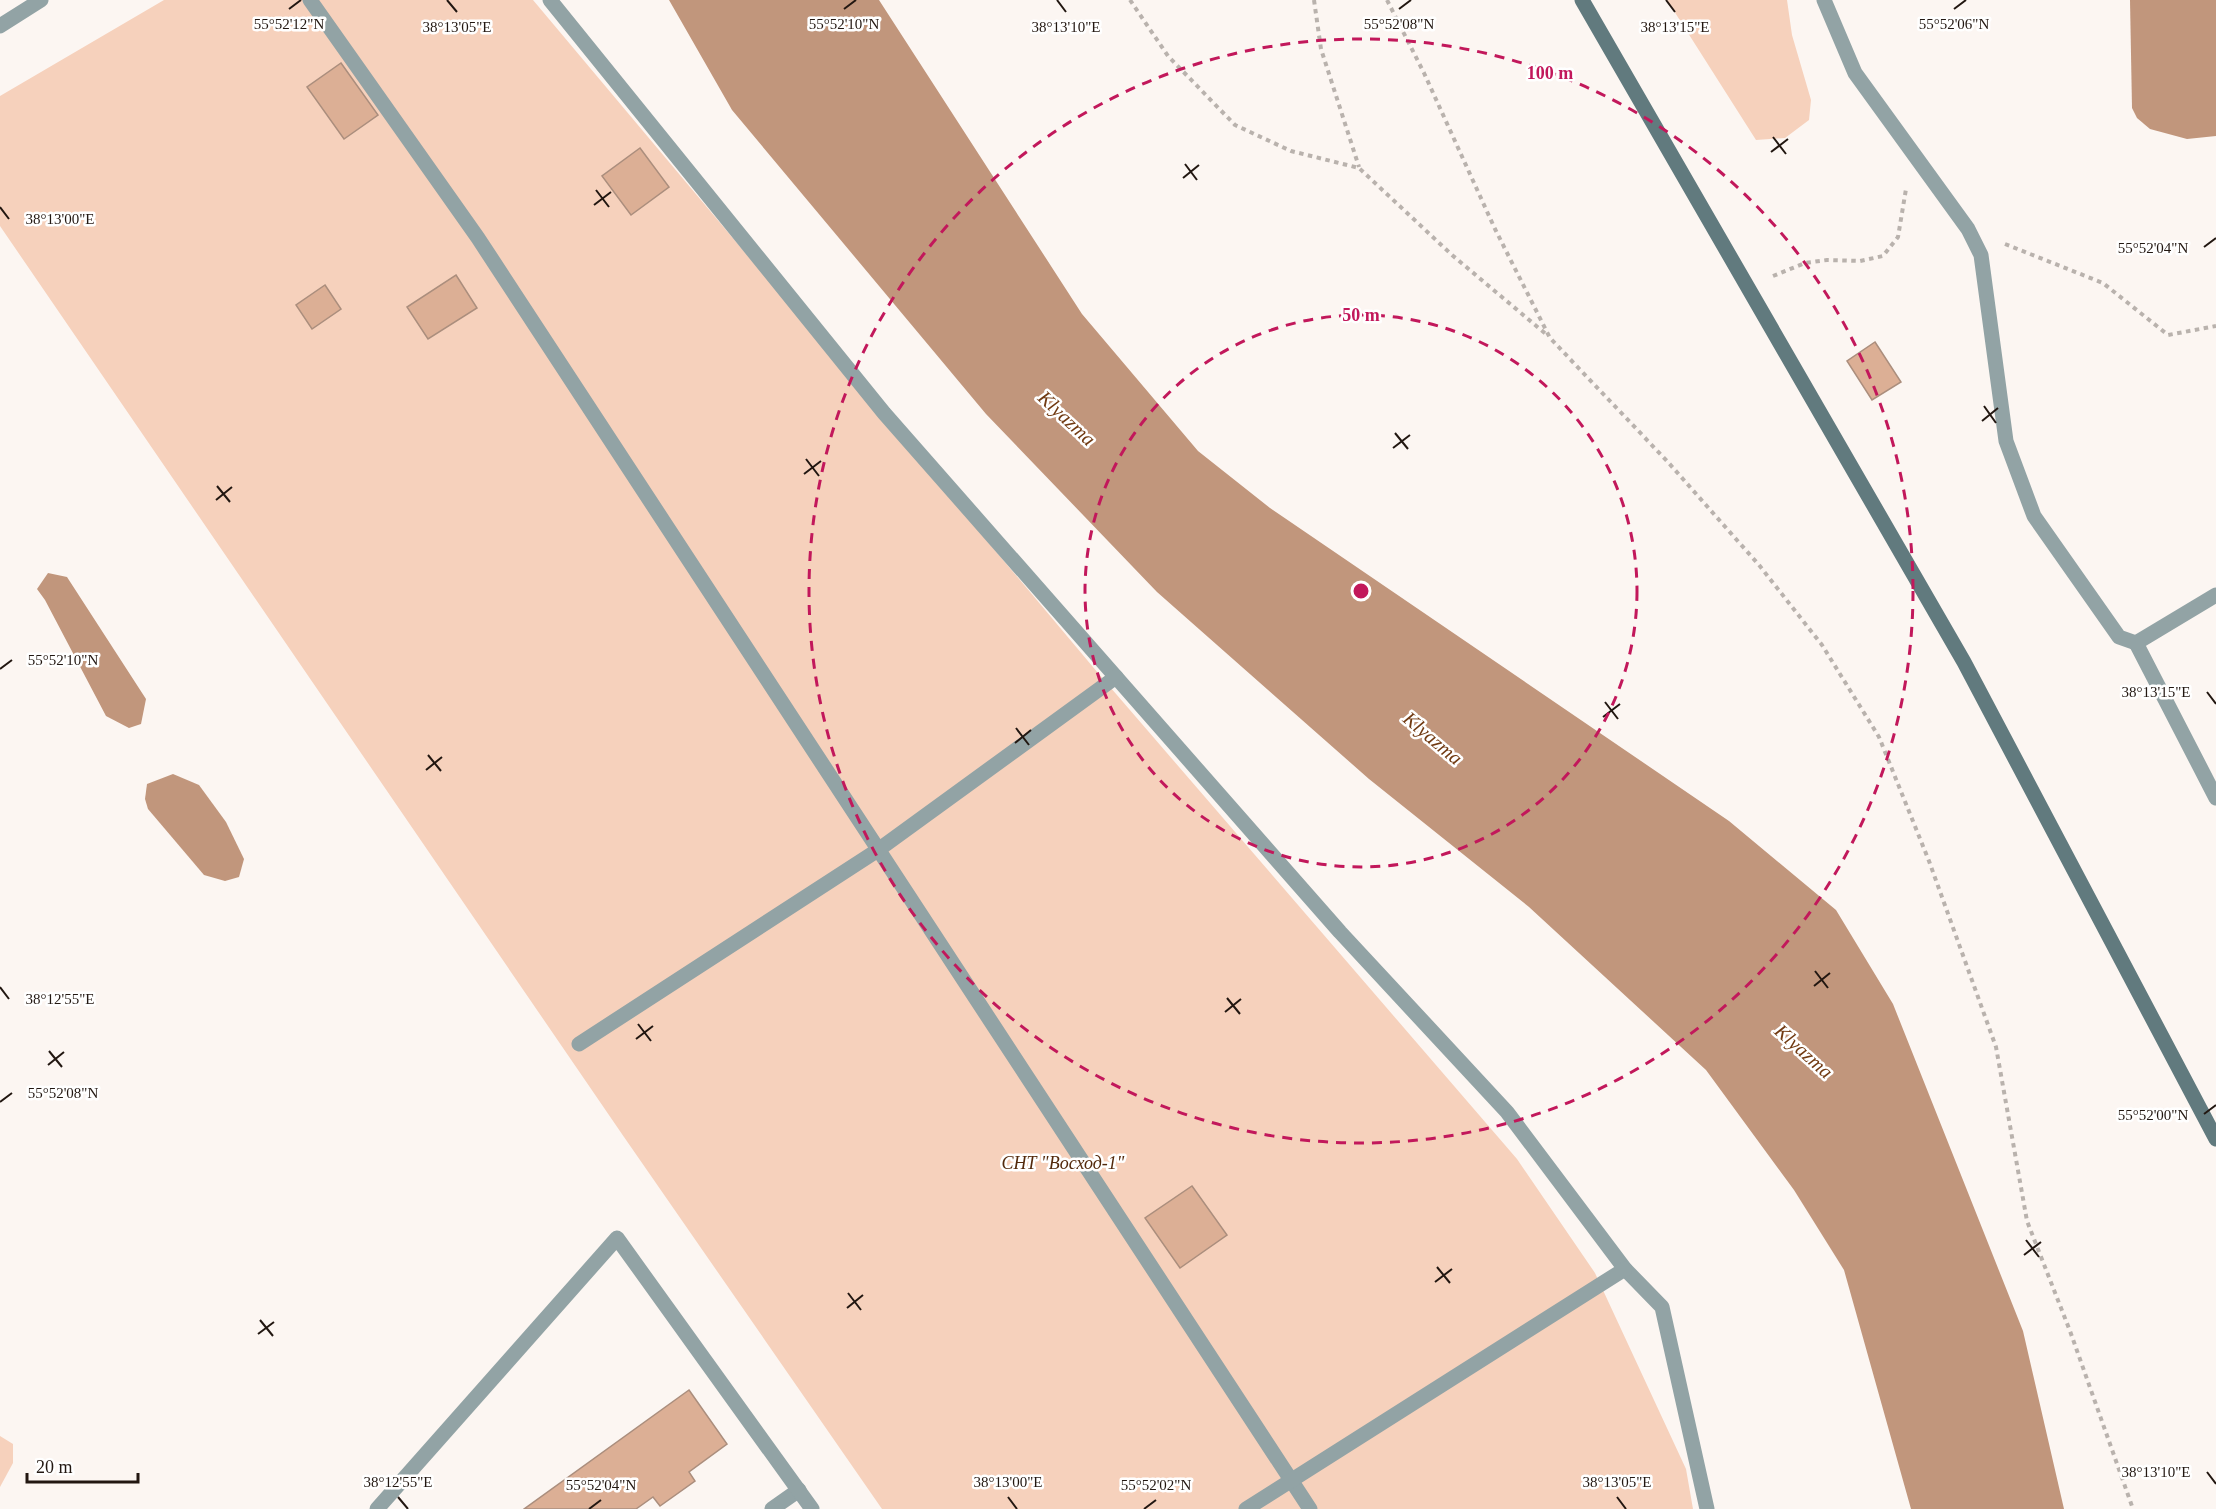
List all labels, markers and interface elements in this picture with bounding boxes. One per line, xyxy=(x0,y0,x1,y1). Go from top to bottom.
text: 55°52'12"N xyxy=(254,16,324,32)
text: 55°52'10"N xyxy=(809,16,879,32)
text: 55°52'08"N xyxy=(1364,16,1434,32)
text: 55°52'06"N xyxy=(1919,16,1989,32)
text: 38°13'05"E xyxy=(423,19,492,35)
text: 38°13'10"E xyxy=(1032,19,1101,35)
text: 38°13'15"E xyxy=(1641,19,1710,35)
text: 100 m xyxy=(1527,63,1573,83)
text: 38°13'00"E xyxy=(26,211,95,227)
text: 55°52'04"N xyxy=(2118,240,2188,256)
text: 50 m xyxy=(1342,305,1380,325)
water label: Klyazma xyxy=(1032,385,1100,451)
centre of rings xyxy=(1351,581,1371,601)
text: 55°52'10"N xyxy=(28,652,98,668)
text: 38°13'15"E xyxy=(2122,684,2191,700)
water label: Klyazma xyxy=(1398,706,1467,770)
text: 38°12'55"E xyxy=(26,991,95,1007)
water label: Klyazma xyxy=(1769,1019,1837,1083)
text: 55°52'08"N xyxy=(28,1085,98,1101)
text: 55°52'00"N xyxy=(2118,1107,2188,1123)
park label: СНТ "Восход-1" xyxy=(1002,1153,1125,1173)
scale bar xyxy=(27,1446,138,1484)
text: 20 m xyxy=(36,1457,73,1477)
text: 38°13'10"E xyxy=(2122,1464,2191,1480)
text: 38°12'55"E xyxy=(364,1474,433,1490)
text: 38°13'00"E xyxy=(974,1474,1043,1490)
text: 38°13'05"E xyxy=(1583,1474,1652,1490)
text: 55°52'04"N xyxy=(566,1477,636,1493)
text: 55°52'02"N xyxy=(1121,1477,1191,1493)

